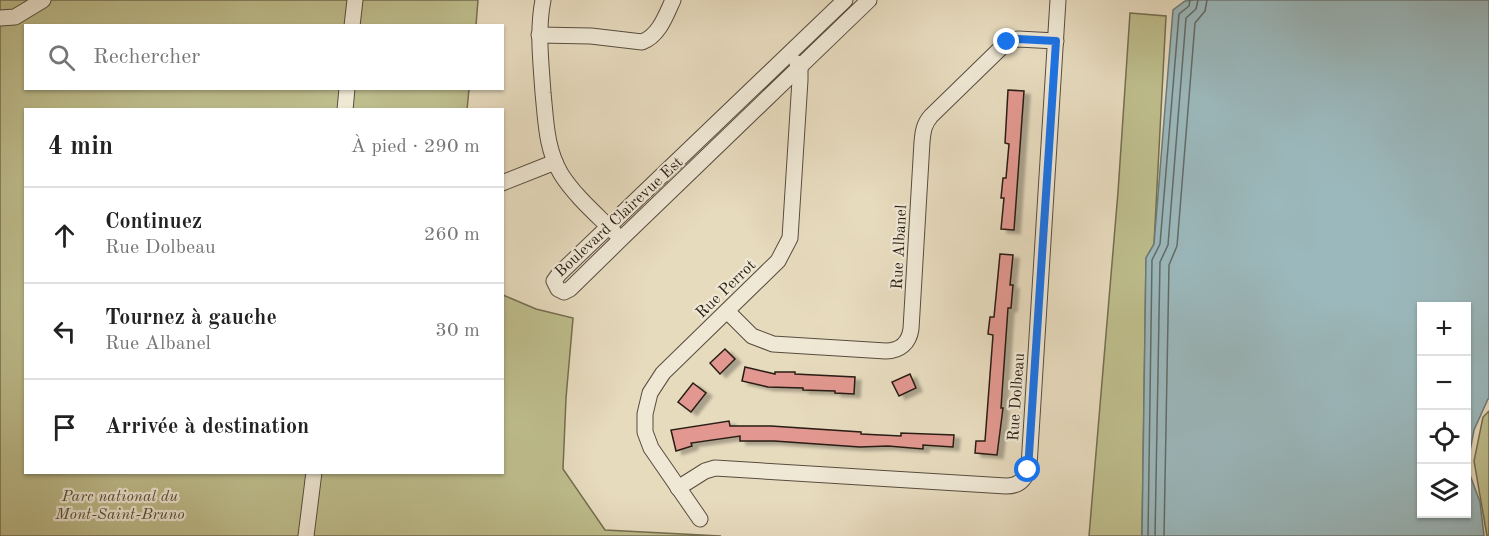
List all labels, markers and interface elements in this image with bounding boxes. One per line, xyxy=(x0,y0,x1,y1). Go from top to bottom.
search box xyxy=(24,24,504,90)
route end xyxy=(993,28,1019,54)
icon: search xyxy=(45,41,78,74)
text: Rechercher xyxy=(93,46,200,68)
text: 4 min xyxy=(48,134,113,160)
text: À pied · 290 m xyxy=(351,137,480,157)
street label: Boulevard Clairevue Est xyxy=(552,154,687,281)
street label: Rue Albanel xyxy=(890,204,910,290)
text: Continuez xyxy=(105,211,202,233)
icon: ahead xyxy=(48,219,81,252)
text: 260 m xyxy=(424,225,480,245)
text: Rue Dolbeau xyxy=(105,238,216,258)
street label: Rue Perrot xyxy=(694,257,760,322)
map controls xyxy=(1417,302,1471,518)
button: + xyxy=(1417,302,1471,356)
text: Tournez à gauche xyxy=(105,307,277,329)
icon: left xyxy=(48,315,81,348)
text: 30 m xyxy=(435,321,480,341)
text: Rue Albanel xyxy=(105,334,211,354)
street label: Rue Dolbeau xyxy=(1006,352,1028,442)
button: − xyxy=(1417,356,1471,410)
button: locate xyxy=(1417,410,1471,464)
icon: arrive xyxy=(48,411,81,444)
text: Arrivée à destination xyxy=(105,416,309,438)
route start xyxy=(1014,456,1040,482)
button: layers xyxy=(1417,464,1471,518)
park label: Parc national du Mont-Saint-Bruno xyxy=(54,489,185,523)

